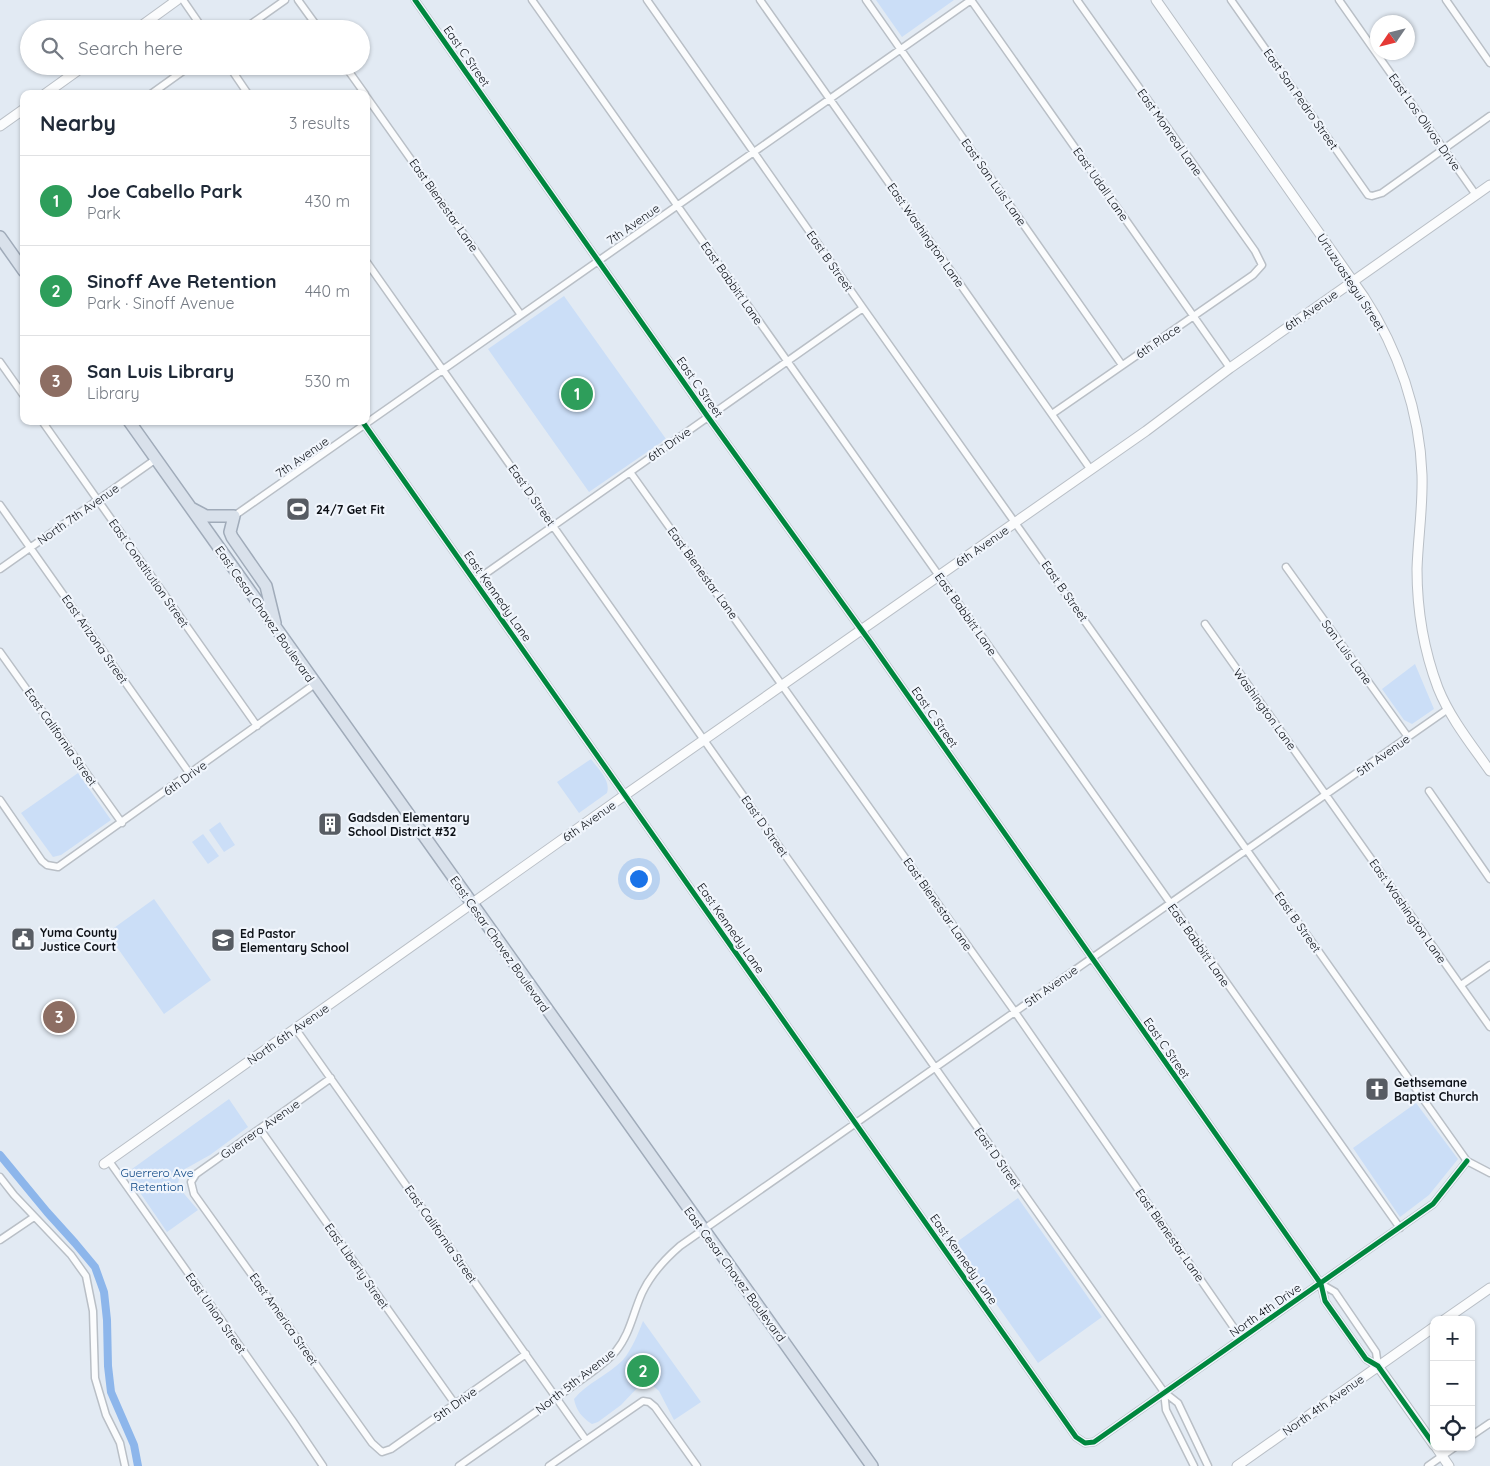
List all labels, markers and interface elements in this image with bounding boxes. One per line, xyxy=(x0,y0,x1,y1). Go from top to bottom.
north arrow xyxy=(1370,15,1415,60)
search box xyxy=(20,20,370,75)
street label: East C Street xyxy=(441,23,493,89)
icon: search xyxy=(38,34,66,62)
text: Search here xyxy=(78,36,183,60)
street label: East San Pedro Street xyxy=(1260,46,1342,152)
street label: East Los Olivos Drive xyxy=(1386,70,1464,174)
street label: East Monreal Lane xyxy=(1134,85,1206,179)
text: Nearby xyxy=(40,110,116,136)
text: 3 results xyxy=(289,113,350,133)
street label: East San Luis Lane xyxy=(958,135,1030,229)
street label: East Udall Lane xyxy=(1070,144,1132,224)
street label: East Bienestar Lane xyxy=(406,156,482,255)
text: Joe Cabello Park xyxy=(87,179,242,203)
street label: East Washington Lane xyxy=(884,180,968,290)
text: 1 xyxy=(53,191,59,211)
text: 430 m xyxy=(305,191,350,211)
street label: 7th Avenue xyxy=(604,200,663,248)
text: Park xyxy=(87,203,121,223)
street label: East B Street xyxy=(804,228,856,294)
street label: Urtuzuastegui Street xyxy=(1314,230,1388,334)
street label: East Babbitt Lane xyxy=(698,239,766,328)
text: Sinoff Ave Retention xyxy=(87,269,276,293)
text: 2 xyxy=(51,281,61,301)
text: 440 m xyxy=(305,281,350,301)
street label: 6th Avenue xyxy=(1281,286,1341,334)
text: Park · Sinoff Avenue xyxy=(87,293,235,313)
street label: 6th Place xyxy=(1133,320,1183,361)
street label: East C Street xyxy=(674,354,726,420)
text: San Luis Library xyxy=(87,359,234,383)
text: 3 xyxy=(52,371,60,391)
text: 530 m xyxy=(304,371,350,391)
pin: 1 xyxy=(561,375,593,413)
text: Library xyxy=(87,383,140,403)
street label: 6th Drive xyxy=(644,424,694,464)
street label: 7th Avenue xyxy=(273,433,332,481)
street label: East D Street xyxy=(505,461,559,529)
street label: North 7th Avenue xyxy=(34,480,122,548)
sports icon: 24/7 Get Fit xyxy=(285,496,311,522)
place label: 24/7 Get Fit xyxy=(316,502,385,517)
street label: East Constitution Street xyxy=(106,516,192,630)
street label: 6th Avenue xyxy=(952,522,1012,570)
street label: East Bienestar Lane xyxy=(665,524,742,622)
street label: East Cesar Chavez Boulevard xyxy=(212,543,318,685)
street label: East Kennedy Lane xyxy=(461,548,535,644)
street label: East B Street xyxy=(1039,558,1091,624)
street label: East Babbitt Lane xyxy=(932,570,1000,659)
street label: East Arizona Street xyxy=(59,592,131,686)
street label: San Luis Lane xyxy=(1319,617,1376,687)
street label: Washington Lane xyxy=(1230,665,1300,753)
street label: East C Street xyxy=(909,684,961,750)
street label: East California Street xyxy=(22,685,100,789)
street label: 5th Avenue xyxy=(1353,731,1413,779)
street label: 6th Drive xyxy=(161,757,210,799)
street label: East D Street xyxy=(738,792,792,860)
street label: 6th Avenue xyxy=(559,797,619,845)
place label: Gadsden Elementary School District #32 xyxy=(348,810,470,839)
building icon: Gadsden Elementary School District #32 xyxy=(317,811,343,837)
street label: East Bienestar Lane xyxy=(900,855,976,954)
street label: East Washington Lane xyxy=(1366,856,1450,966)
your location xyxy=(626,866,652,892)
street label: East Cesar Chavez Boulevard xyxy=(447,873,553,1015)
street label: East Kennedy Lane xyxy=(694,880,768,976)
street label: East B Street xyxy=(1272,889,1324,955)
street label: East Babbitt Lane xyxy=(1165,901,1233,990)
place label: Yuma County Justice Court xyxy=(40,925,117,954)
public building icon: Yuma County Justice Court xyxy=(10,926,36,952)
place label: Ed Pastor Elementary School xyxy=(240,926,349,955)
school or university icon: Ed Pastor Elementary School xyxy=(210,927,236,953)
street label: 5th Avenue xyxy=(1021,962,1081,1010)
pin: 3 xyxy=(43,998,75,1036)
street label: North 6th Avenue xyxy=(244,1000,332,1068)
street label: East C Street xyxy=(1141,1015,1193,1081)
place label: Gethsemane Baptist Church xyxy=(1394,1075,1479,1104)
church icon: Gethsemane Baptist Church xyxy=(1364,1076,1390,1102)
street label: Guerrero Avenue xyxy=(217,1096,303,1162)
street label: East D Street xyxy=(971,1124,1025,1192)
park label: Guerrero Ave Retention xyxy=(120,1165,194,1194)
street label: East California Street xyxy=(402,1182,480,1286)
street label: East Bienestar Lane xyxy=(1132,1186,1208,1285)
street label: East Cesar Chavez Boulevard xyxy=(681,1204,789,1344)
street label: East Kennedy Lane xyxy=(927,1211,1001,1307)
street label: East Liberty Street xyxy=(322,1220,392,1312)
street label: East Union Street xyxy=(182,1270,250,1356)
street label: East America Street xyxy=(247,1270,321,1368)
street label: North 4th Drive xyxy=(1226,1280,1304,1340)
map controls xyxy=(1430,1316,1475,1451)
button: + xyxy=(1430,1316,1475,1361)
street label: North 5th Avenue xyxy=(532,1345,618,1417)
pin: 2 xyxy=(627,1352,659,1390)
button: − xyxy=(1430,1361,1475,1406)
street label: North 4th Avenue xyxy=(1279,1371,1367,1439)
street label: 5th Drive xyxy=(430,1384,480,1424)
button: locate xyxy=(1430,1406,1475,1451)

